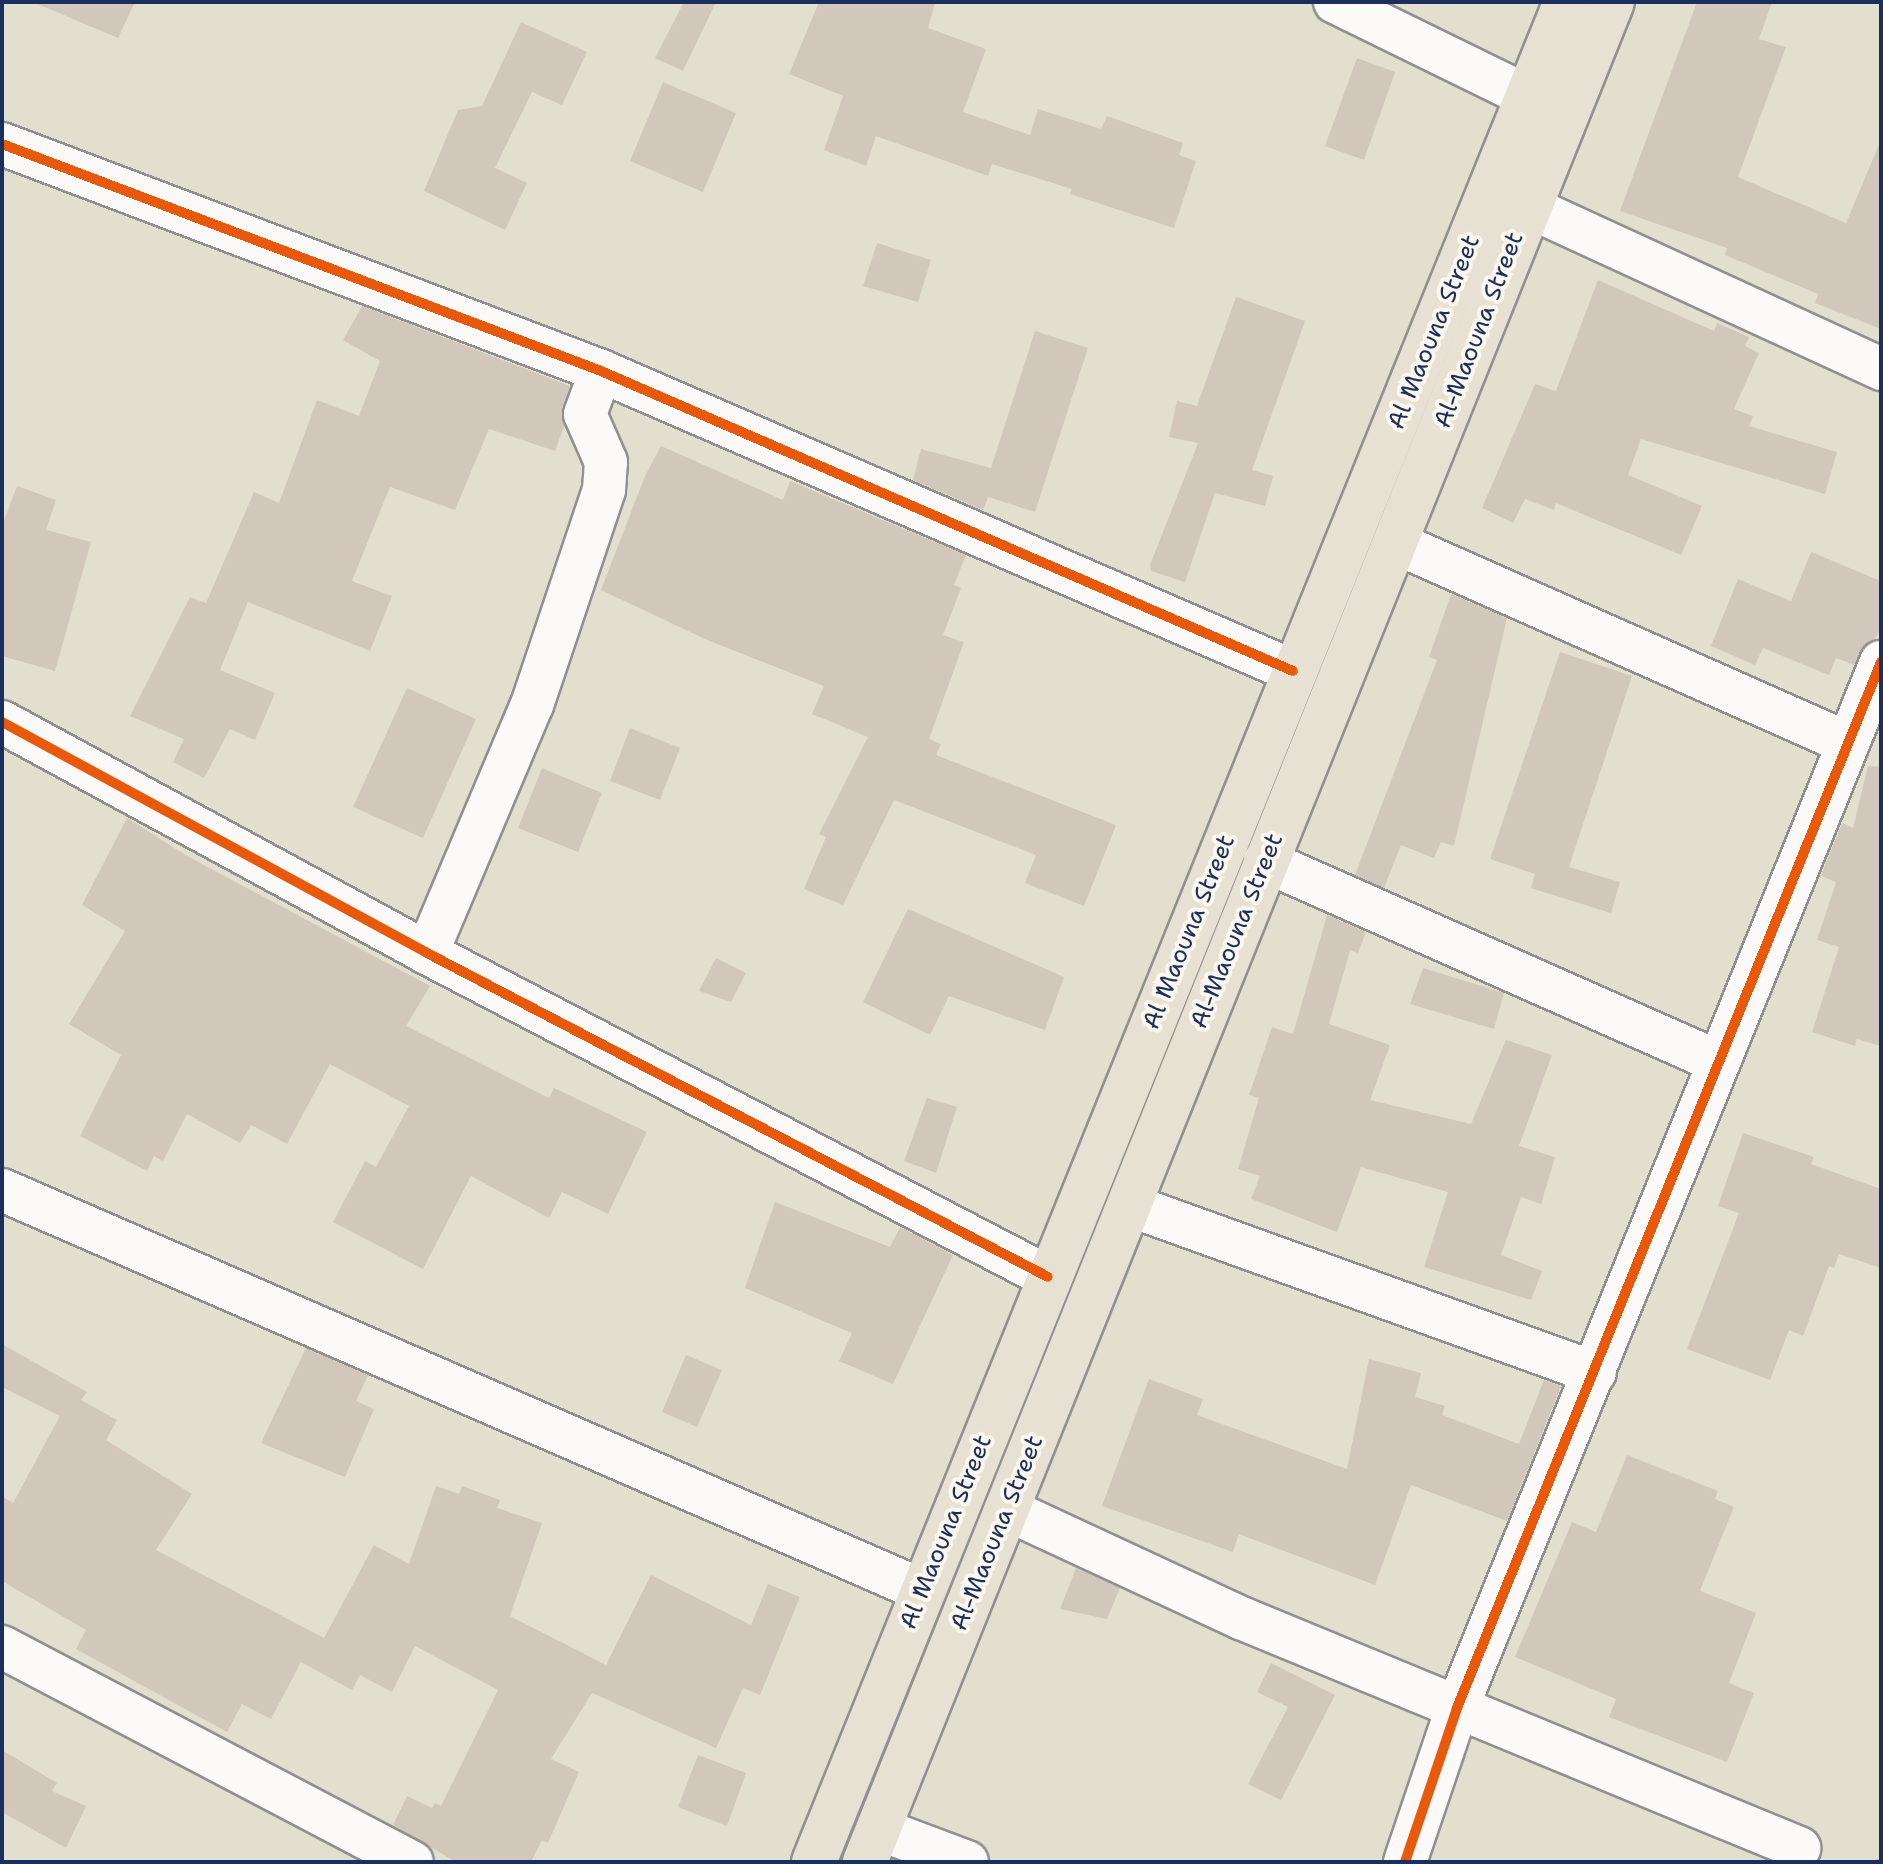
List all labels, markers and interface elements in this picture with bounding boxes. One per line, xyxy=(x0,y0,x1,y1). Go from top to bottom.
street label: Al-Maouna Street xyxy=(1428,228,1530,432)
street label: Al Maouna Street xyxy=(1382,231,1486,433)
street label: Al-Maouna Street xyxy=(1185,829,1289,1033)
street label: Al Maouna Street xyxy=(1137,831,1241,1033)
street label: Al Maouna Street xyxy=(894,1431,998,1633)
street label: Al-Maouna Street xyxy=(945,1431,1049,1635)

